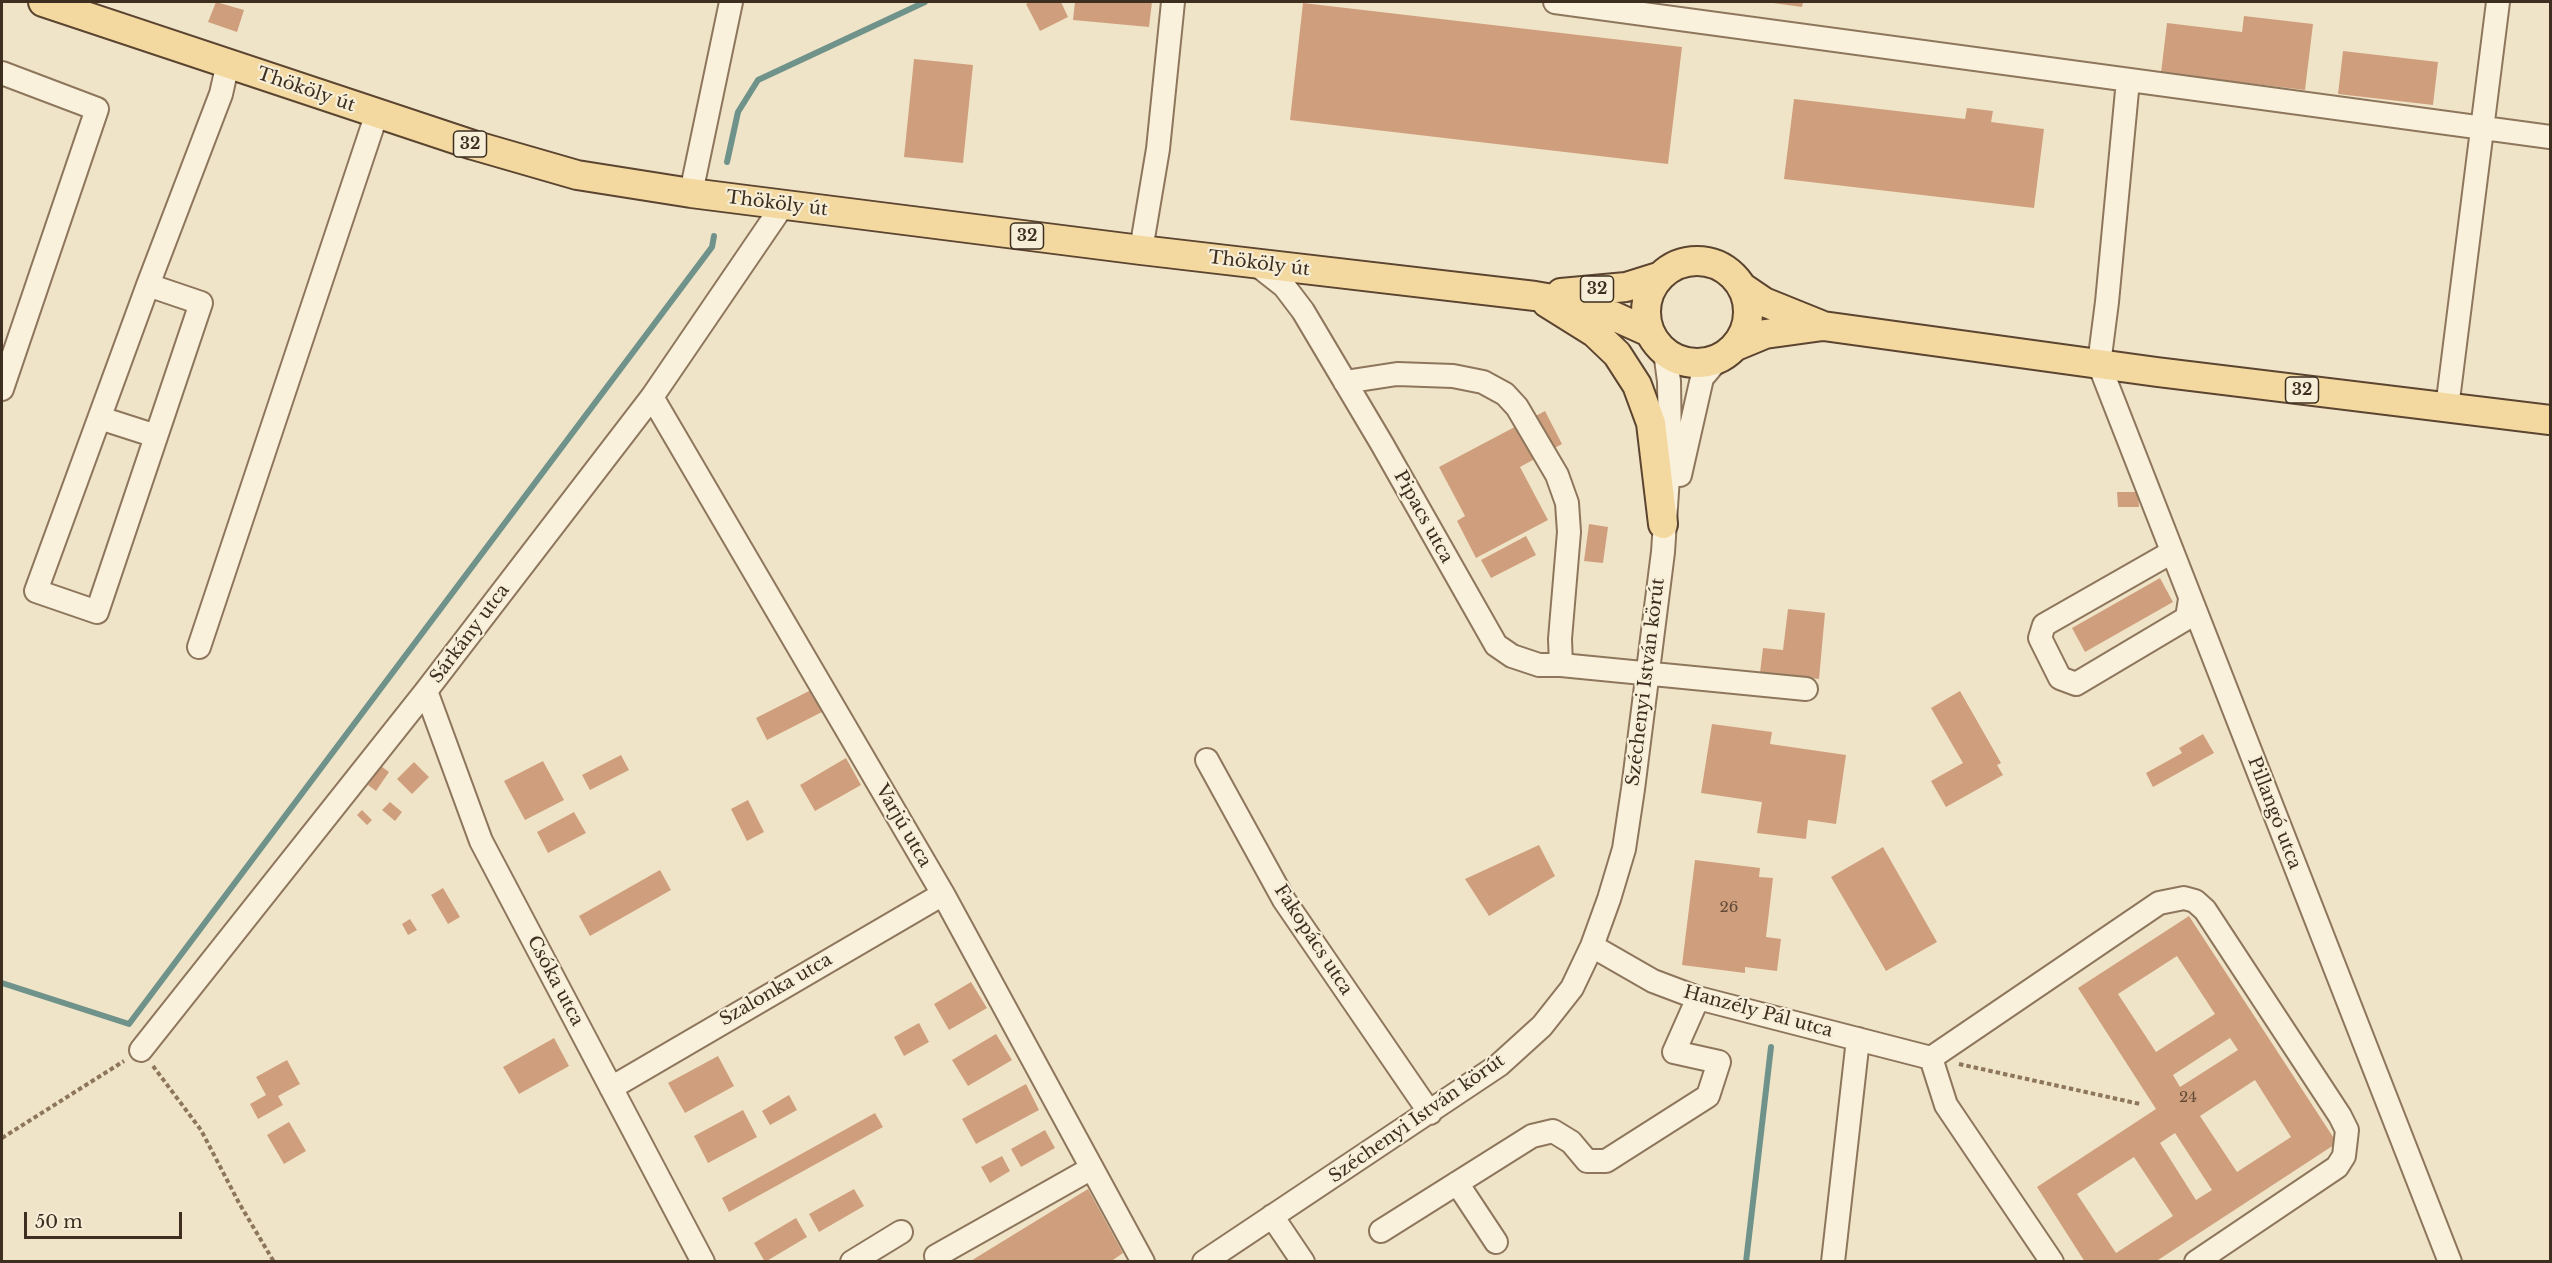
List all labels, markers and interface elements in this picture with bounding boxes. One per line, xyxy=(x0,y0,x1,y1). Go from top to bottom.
street label: Thököly út xyxy=(254,63,358,117)
road number: 32 xyxy=(454,131,486,157)
street label: Thököly út xyxy=(725,187,829,221)
road number: 32 xyxy=(1010,223,1044,249)
street label: Thököly út xyxy=(1207,247,1311,281)
road number: 32 xyxy=(1580,276,1614,302)
road number: 32 xyxy=(2286,377,2318,403)
street label: Pipacs utca xyxy=(1389,467,1457,567)
street label: Széchenyi István körút xyxy=(1623,577,1669,787)
street label: Sárkány utca xyxy=(426,580,514,688)
street label: Pillangó utca xyxy=(2243,754,2305,872)
street label: Varjú utca xyxy=(871,781,935,871)
street label: Fakopács utca xyxy=(1269,881,1357,999)
house number: 26 xyxy=(1720,899,1738,917)
street label: Csóka utca xyxy=(522,932,588,1030)
street label: Szalonka utca xyxy=(716,949,836,1031)
street label: Hanzély Pál utca xyxy=(1681,982,1835,1042)
street label: Széchenyi István körút xyxy=(1325,1050,1509,1188)
house number: 24 xyxy=(2179,1089,2197,1107)
scale bar xyxy=(27,1200,184,1238)
text: 50 m xyxy=(35,1211,83,1233)

